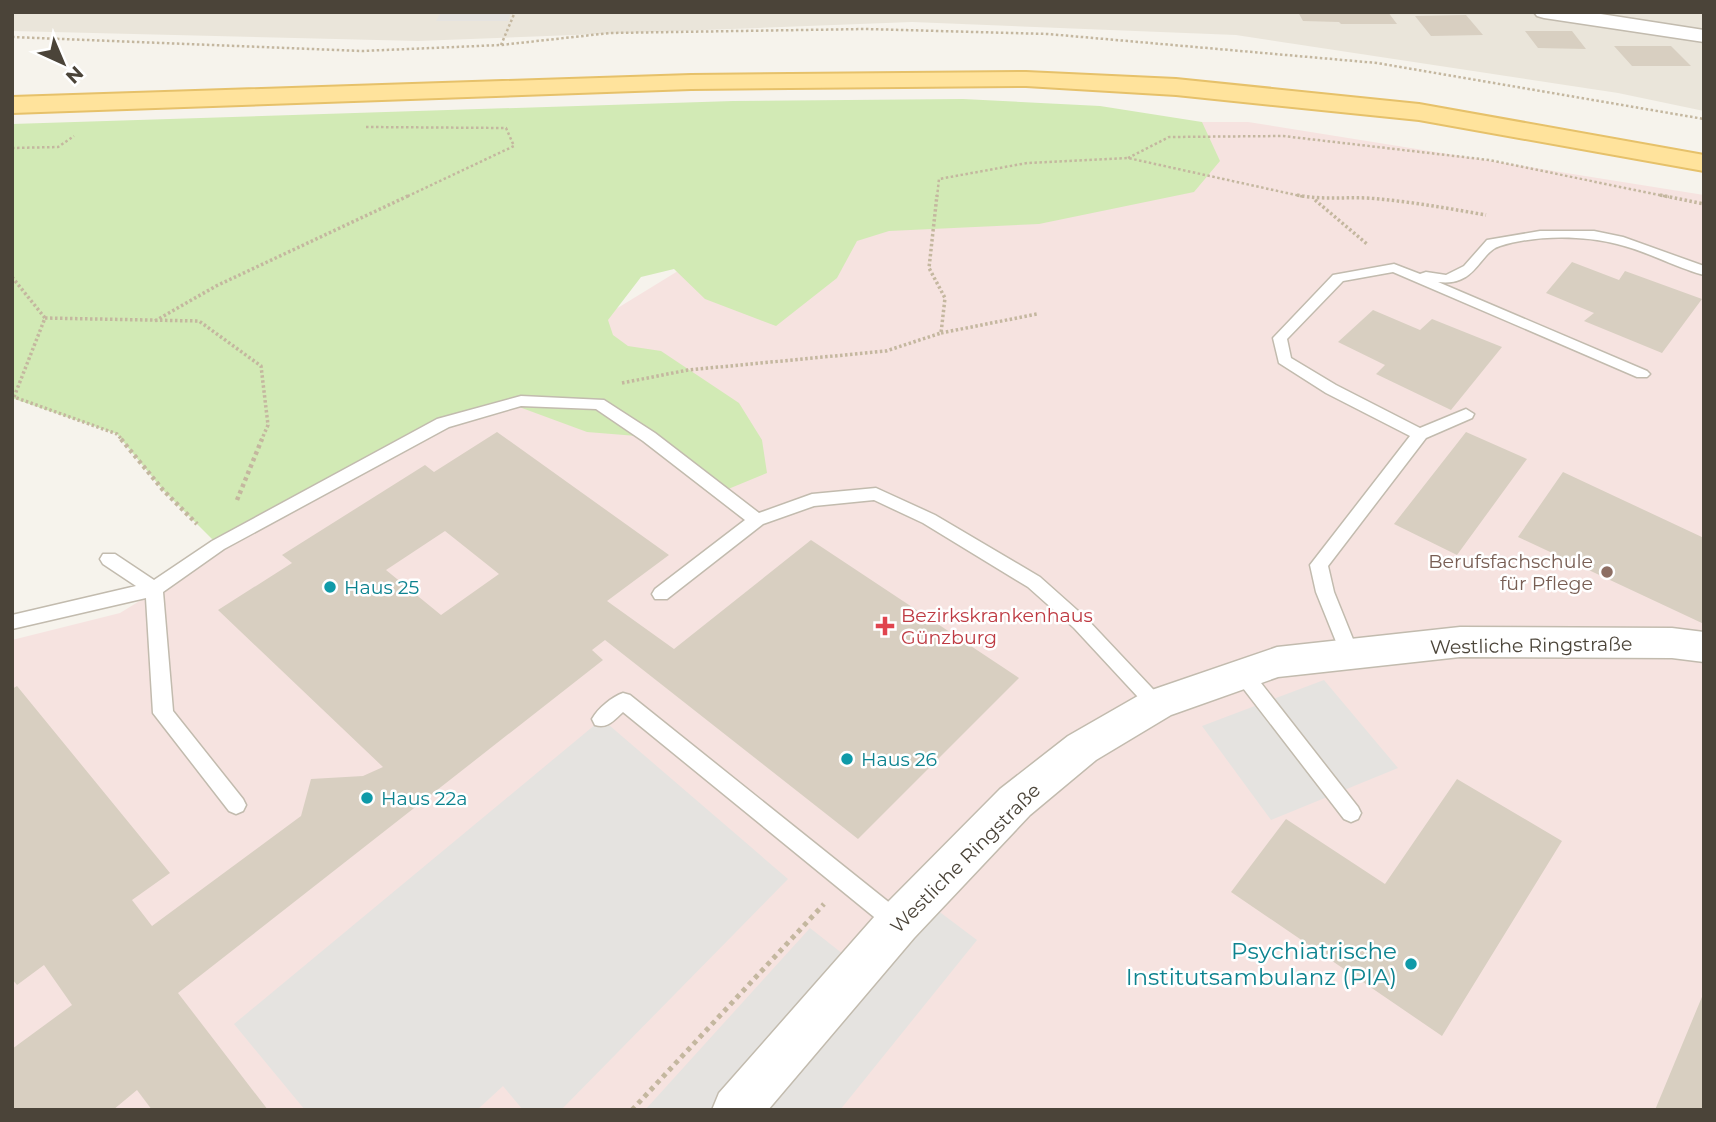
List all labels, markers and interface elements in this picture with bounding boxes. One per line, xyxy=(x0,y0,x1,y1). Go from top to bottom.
north arrow xyxy=(28,28,98,98)
text: N xyxy=(61,61,88,88)
place label: Berufsfachschule für Pflege xyxy=(1428,550,1593,595)
marker: Berufsfachschule für Pflege xyxy=(1599,564,1615,580)
place label: Haus 25 xyxy=(344,576,419,599)
marker: Haus 25 xyxy=(322,579,338,595)
place label: Bezirkskrankenhaus Günzburg xyxy=(901,604,1093,649)
marker: Bezirkskrankenhaus Günzburg xyxy=(875,616,895,636)
street label: Westliche Ringstraße xyxy=(1430,632,1632,659)
place label: Haus 26 xyxy=(861,748,937,771)
marker: Haus 26 xyxy=(839,751,855,767)
street label: Westliche Ringstraße xyxy=(886,779,1045,938)
place label: Haus 22a xyxy=(381,787,467,810)
marker: Haus 22a xyxy=(359,790,375,806)
place label: Psychiatrische Institutsambulanz (PIA) xyxy=(1126,937,1397,991)
marker: Psychiatrische Institutsambulanz (PIA) xyxy=(1403,956,1419,972)

